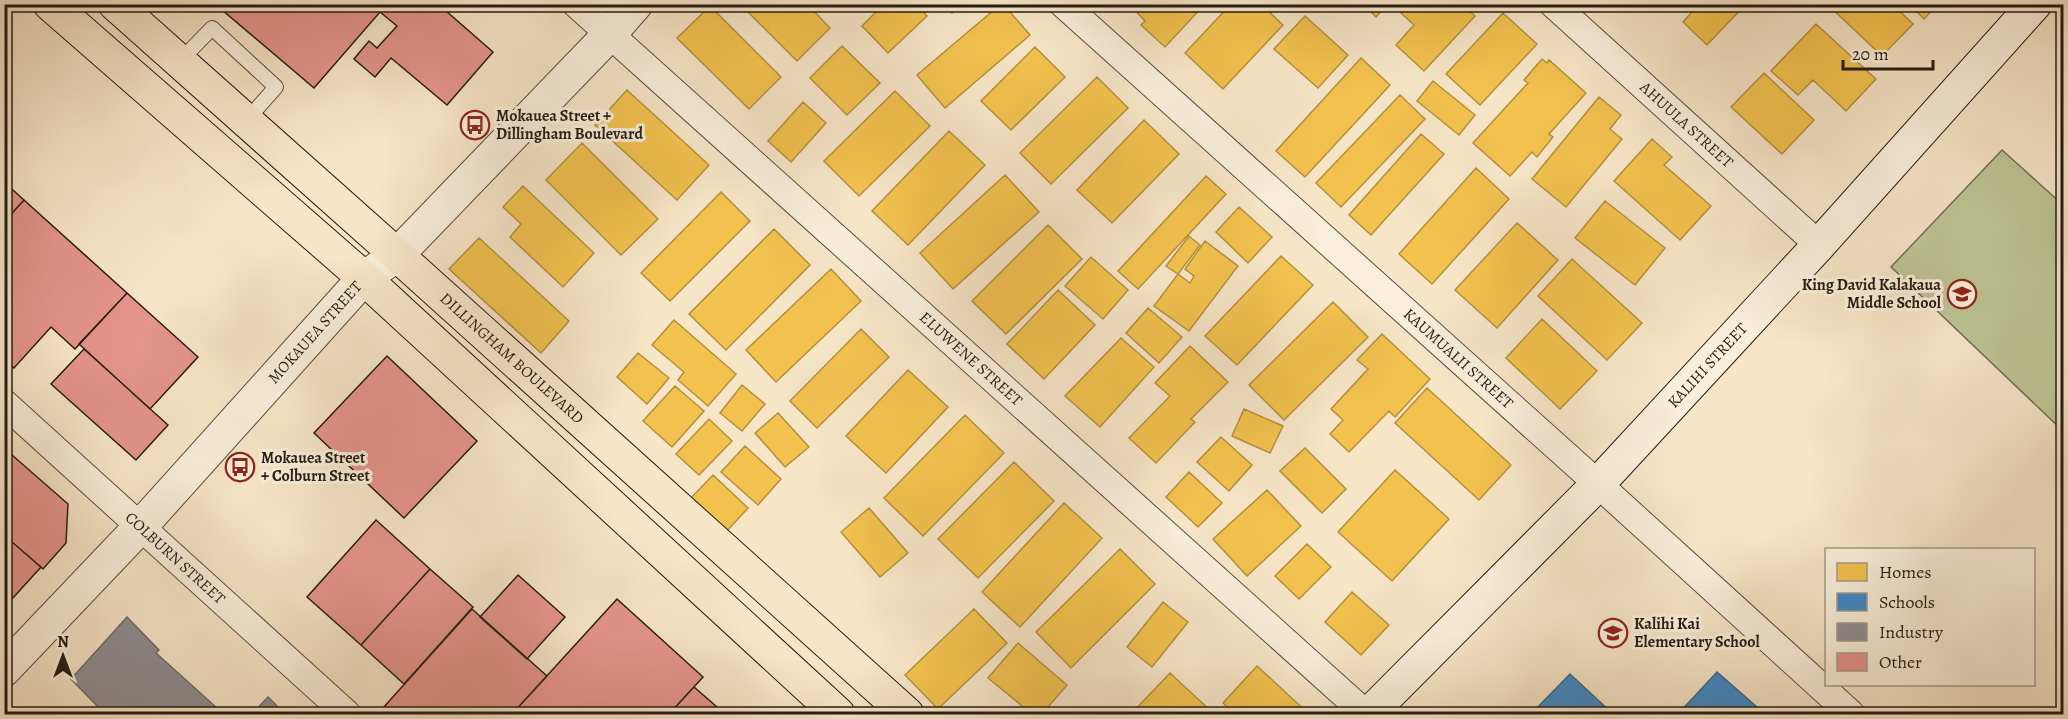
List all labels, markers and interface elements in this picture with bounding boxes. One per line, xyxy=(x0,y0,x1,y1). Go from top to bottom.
scale bar xyxy=(1843,33,1933,71)
text: 20 m xyxy=(1852,42,1889,66)
street label: AHUULA STREET xyxy=(1634,76,1738,173)
place label: Mokauea Street + Dillingham Boulevard xyxy=(496,105,643,145)
bus stop icon: Mokauea Street + Dillingham Boulevard xyxy=(459,109,491,141)
place label: King David Kalakaua Middle School xyxy=(1802,274,1942,314)
street label: MOKAUEA STREET xyxy=(263,276,367,389)
school or university icon: King David Kalakaua Middle School xyxy=(1946,278,1978,310)
street label: DILLINGHAM BOULEVARD xyxy=(435,288,589,429)
street label: KAUMUALII STREET xyxy=(1398,303,1518,414)
street label: ELUWENE STREET xyxy=(915,307,1027,411)
street label: KALIHI STREET xyxy=(1663,318,1753,413)
place label: Mokauea Street + Colburn Street xyxy=(261,447,370,487)
bus stop icon: Mokauea Street + Colburn Street xyxy=(224,451,256,483)
street label: COLBURN STREET xyxy=(120,507,230,610)
legend xyxy=(1825,548,2035,686)
text: Homes xyxy=(1879,560,1931,584)
text: Schools xyxy=(1879,590,1935,614)
place label: Kalihi Kai Elementary School xyxy=(1634,613,1760,653)
school or university icon: Kalihi Kai Elementary School xyxy=(1597,617,1629,649)
text: Industry xyxy=(1879,620,1944,644)
north arrow xyxy=(33,626,93,686)
text: N xyxy=(57,631,69,653)
text: Other xyxy=(1879,650,1922,674)

